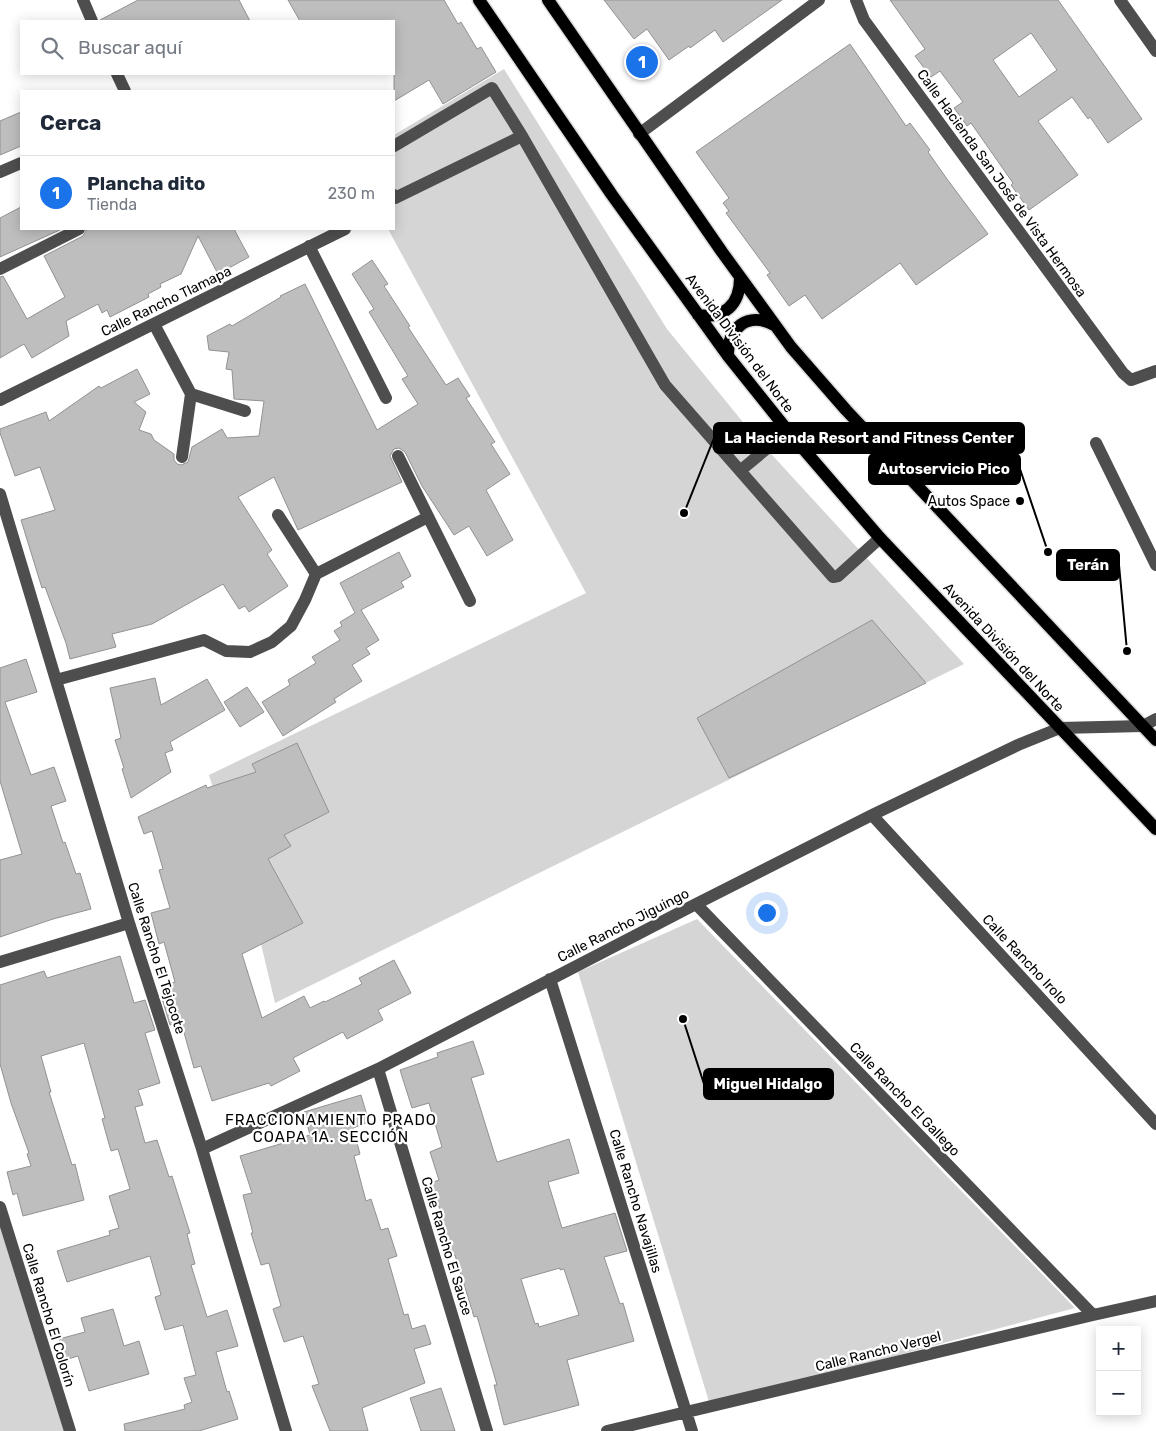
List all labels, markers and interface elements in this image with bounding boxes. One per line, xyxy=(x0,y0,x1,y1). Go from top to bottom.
search box xyxy=(20,20,395,75)
icon: search xyxy=(38,34,66,62)
text: Buscar aquí xyxy=(78,36,182,59)
pin: 1 xyxy=(626,43,658,81)
street label: Calle Hacienda San José de Vista Hermosa xyxy=(913,66,1090,301)
text: Cerca xyxy=(40,110,101,135)
text: Plancha dito xyxy=(87,172,205,195)
text: 1 xyxy=(52,184,60,203)
text: 230 m xyxy=(328,184,375,203)
text: Tienda xyxy=(87,195,137,214)
street label: Calle Rancho Tlamapa xyxy=(98,262,234,340)
street label: Avenida División del Norte xyxy=(682,270,798,416)
callout: La Hacienda Resort and Fitness Center xyxy=(714,423,1024,453)
text: La Hacienda Resort and Fitness Center xyxy=(724,429,1014,447)
callout: Autoservicio Pico xyxy=(869,454,1020,484)
text: Autoservicio Pico xyxy=(878,460,1010,478)
place label: Autos Space xyxy=(928,493,1010,510)
marker: Autos Space xyxy=(1014,495,1026,507)
callout: Terán xyxy=(1057,550,1119,580)
text: Terán xyxy=(1067,556,1109,574)
street label: Avenida División del Norte xyxy=(940,579,1068,715)
street label: Calle Rancho El Tejocote xyxy=(124,880,189,1036)
street label: Calle Rancho Jiguingo xyxy=(555,885,692,966)
your location xyxy=(754,900,780,926)
street label: Calle Rancho Irolo xyxy=(979,911,1071,1008)
street label: Calle Rancho El Gallego xyxy=(846,1039,963,1160)
callout: Miguel Hidalgo xyxy=(704,1069,833,1099)
text: Miguel Hidalgo xyxy=(714,1075,822,1093)
district label: FRACCIONAMIENTO PRADO COAPA 1A. SECCIÓN xyxy=(225,1111,437,1146)
street label: Calle Rancho Navajillas xyxy=(606,1127,666,1275)
street label: Calle Rancho El Sauce xyxy=(417,1175,476,1318)
street label: Calle Rancho El Colorín xyxy=(19,1241,79,1389)
map controls xyxy=(1096,1326,1141,1416)
button: + xyxy=(1096,1326,1141,1371)
street label: Calle Rancho Vergel xyxy=(814,1328,943,1375)
button: − xyxy=(1096,1371,1141,1416)

